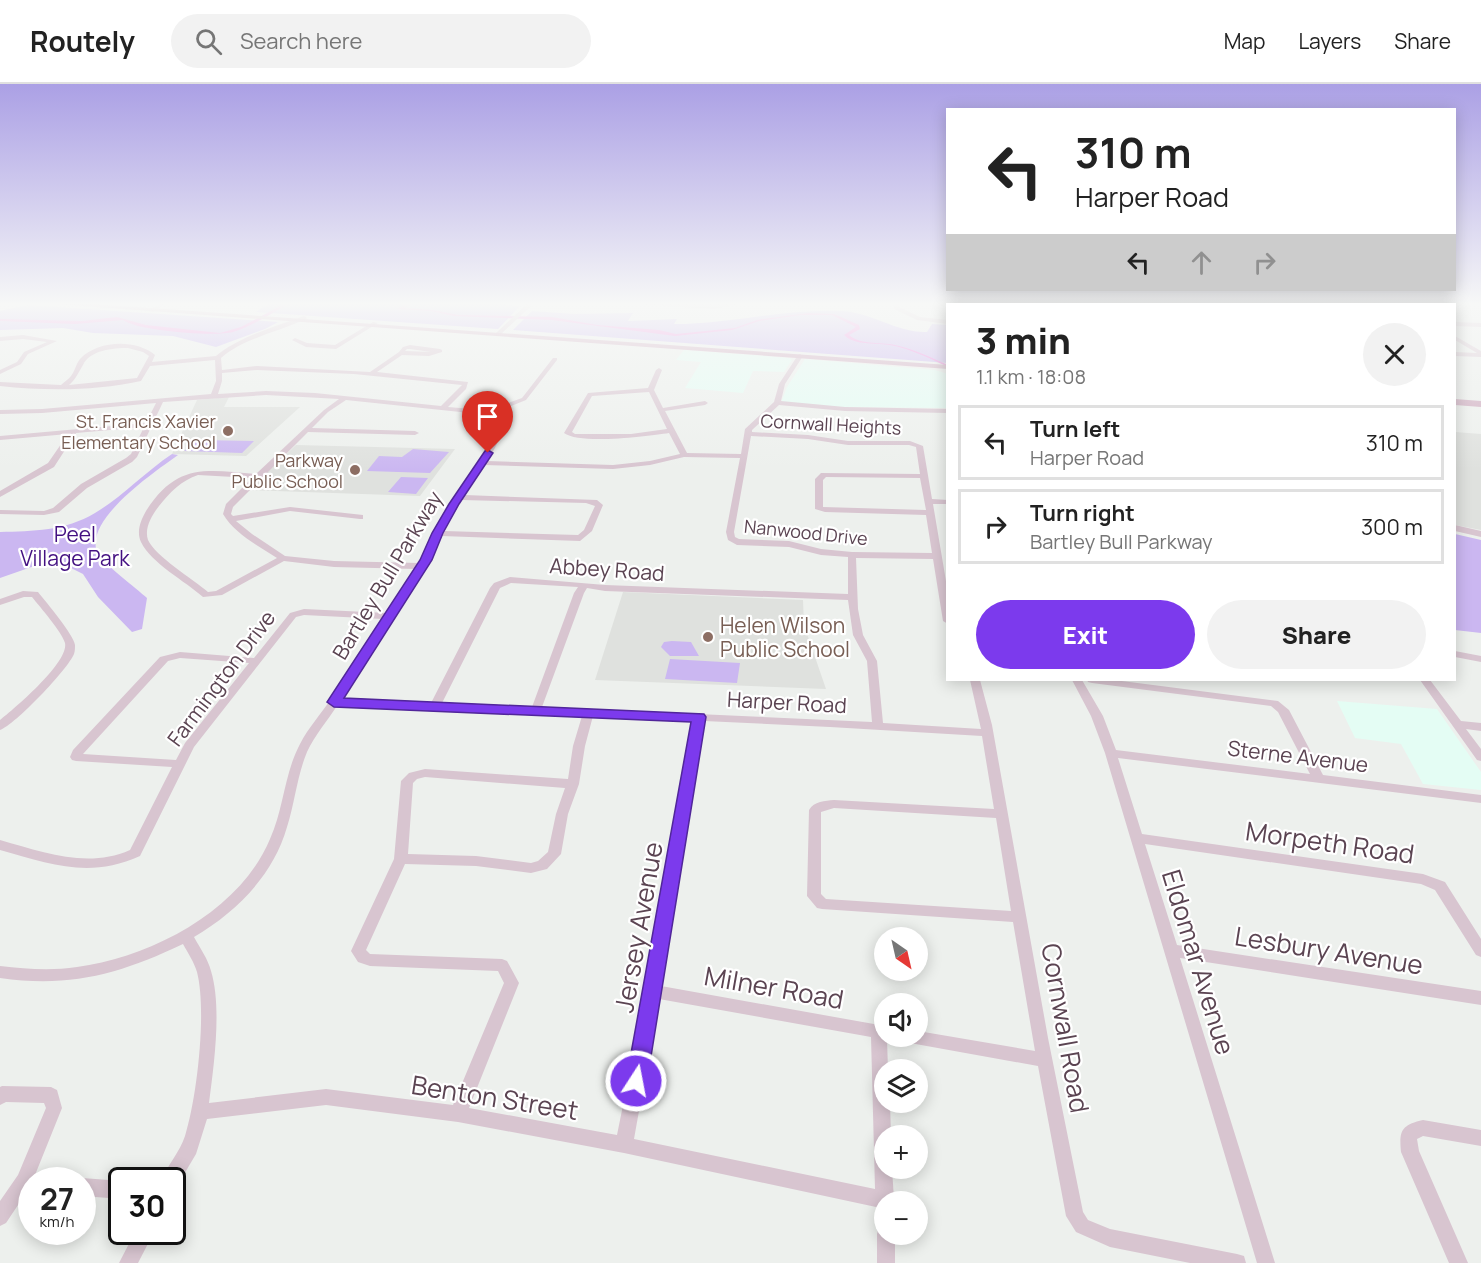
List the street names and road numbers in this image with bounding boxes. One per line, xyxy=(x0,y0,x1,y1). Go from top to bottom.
street label: Cornwall Heights xyxy=(760,408,902,440)
street label: Bartley Bull Parkway xyxy=(326,486,448,664)
street label: Nanwood Drive xyxy=(743,514,869,550)
street label: Abbey Road xyxy=(549,551,665,587)
street label: Farmington Drive xyxy=(161,604,281,752)
street label: Harper Road xyxy=(726,685,848,719)
street label: Sterne Avenue xyxy=(1226,733,1370,779)
street label: Morpeth Road xyxy=(1243,812,1417,872)
street label: Jersey Avenue xyxy=(605,839,671,1015)
street label: Eldomar Avenue xyxy=(1154,865,1244,1059)
street label: Lesbury Avenue xyxy=(1232,917,1426,983)
street label: Cornwall Road xyxy=(1033,940,1099,1116)
street label: Milner Road xyxy=(702,957,846,1017)
street label: Benton Street xyxy=(409,1066,581,1128)

